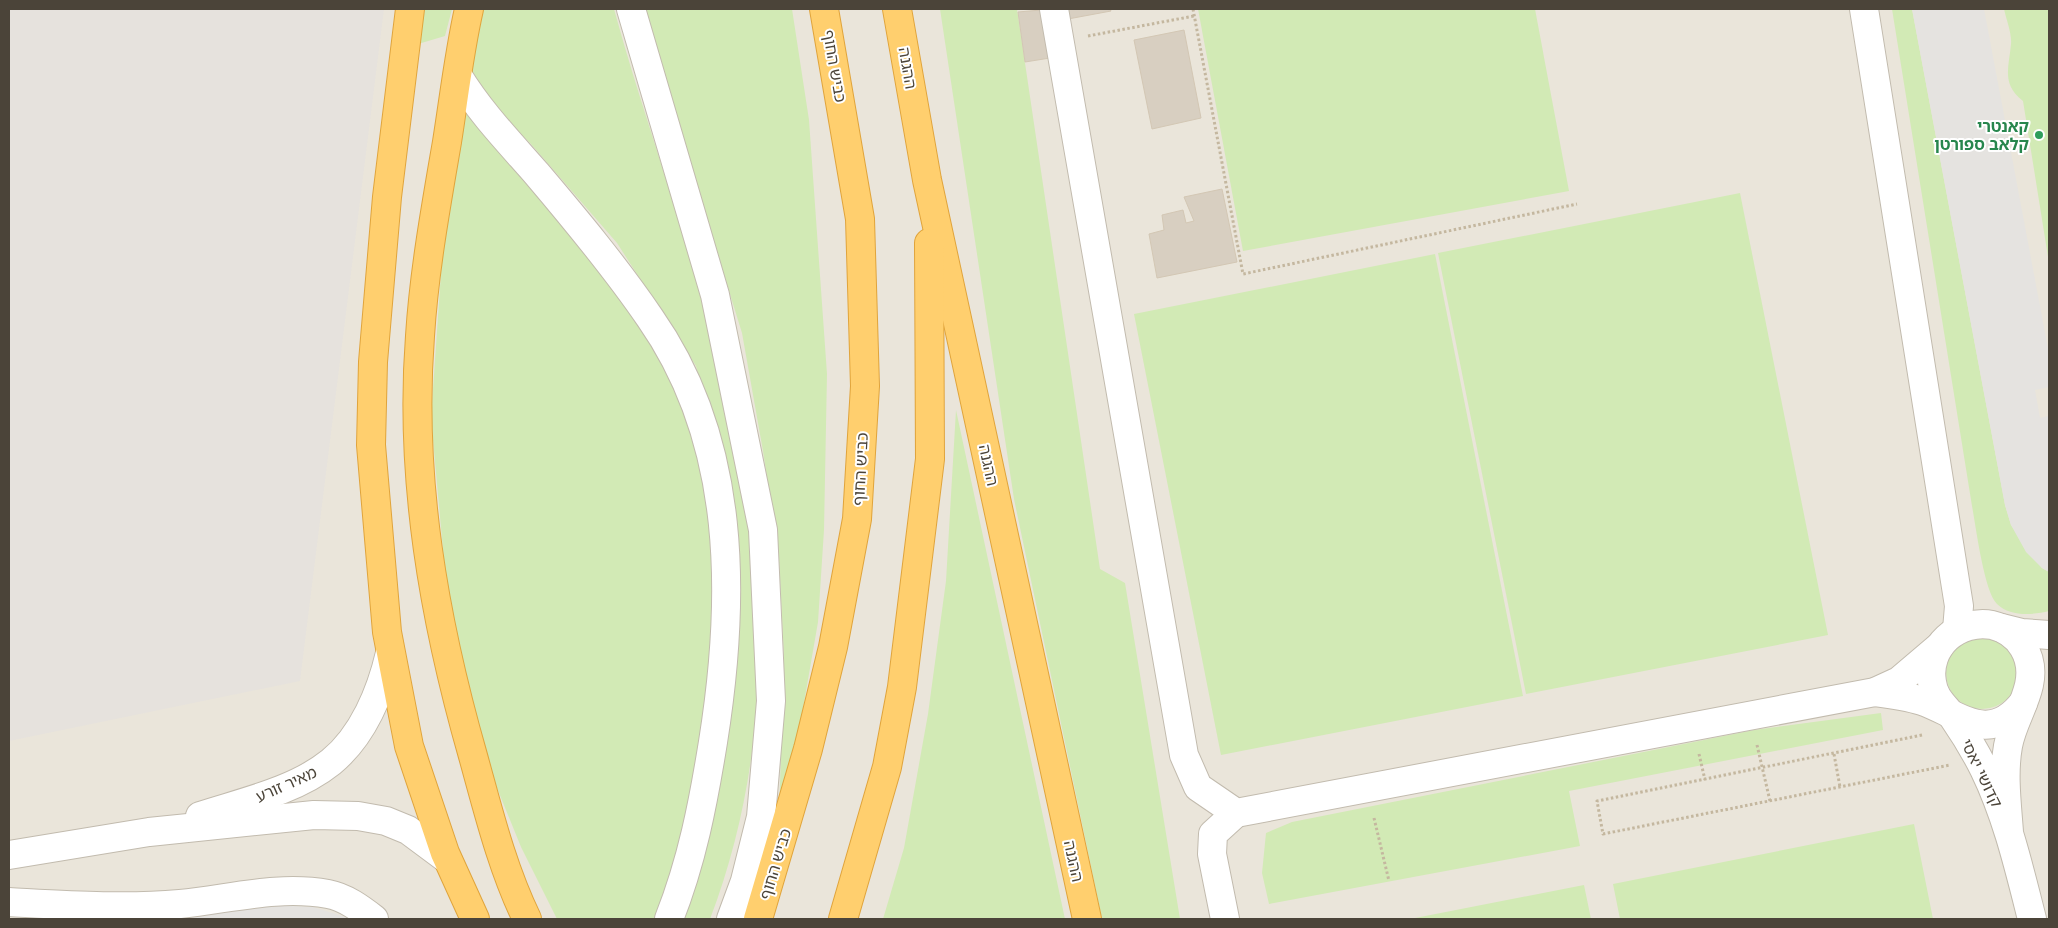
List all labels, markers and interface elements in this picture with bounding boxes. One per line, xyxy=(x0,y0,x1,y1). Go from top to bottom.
street label: כביש החוף xyxy=(819,28,850,104)
street label: ההגנה xyxy=(894,46,921,90)
place label: קאנטרי קלאב ספורטן xyxy=(1934,117,2030,154)
marker: קאנטרי קלאב ספורטן xyxy=(2033,129,2045,141)
street label: כביש החוף xyxy=(849,432,872,506)
street label: ההגנה xyxy=(975,443,1002,488)
street label: קדושי יאסי xyxy=(1957,736,2006,811)
street label: מאיר זורע xyxy=(253,763,320,806)
street label: כביש החוף xyxy=(756,826,795,902)
street label: ההגנה xyxy=(1060,839,1087,884)

